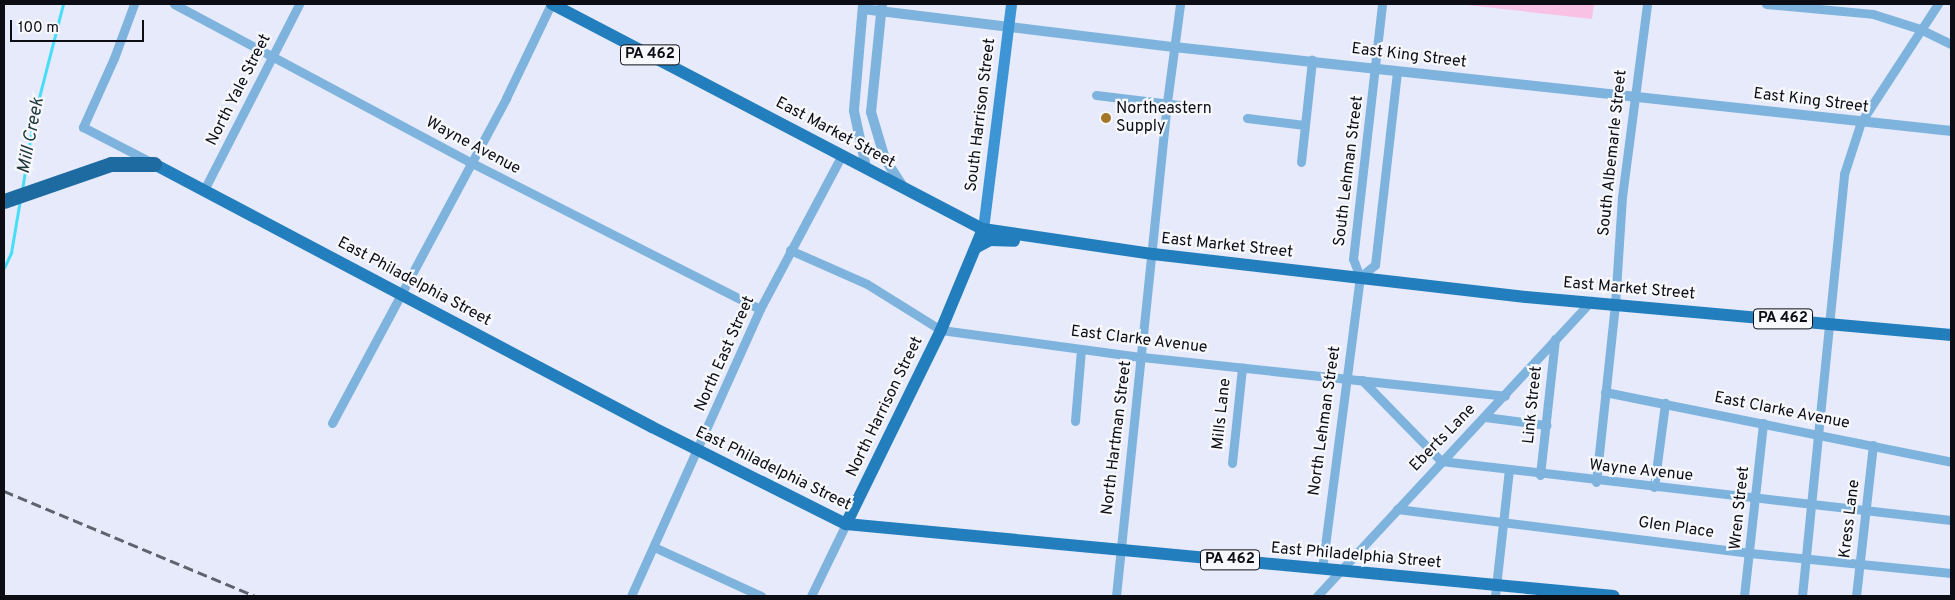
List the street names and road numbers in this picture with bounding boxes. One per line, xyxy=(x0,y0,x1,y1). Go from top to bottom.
street label: North Yale Street xyxy=(202,31,276,149)
street label: South Harrison Street xyxy=(962,37,1000,193)
street label: East King Street xyxy=(1350,39,1468,73)
road number: PA 462 xyxy=(619,42,681,68)
street label: South Albemarle Street xyxy=(1595,69,1631,237)
street label: East King Street xyxy=(1752,84,1870,118)
street label: East Market Street xyxy=(772,93,898,173)
street label: South Lehman Street xyxy=(1330,95,1368,247)
street label: Wayne Avenue xyxy=(422,113,524,179)
street label: East Market Street xyxy=(1160,230,1294,262)
street label: East Philadelphia Street xyxy=(334,233,494,331)
street label: East Market Street xyxy=(1562,274,1696,304)
street label: North East Street xyxy=(691,293,759,415)
road number: PA 462 xyxy=(1752,306,1814,332)
street label: East Clarke Avenue xyxy=(1069,322,1209,358)
street label: North Harrison Street xyxy=(843,334,927,480)
street label: North Lehman Street xyxy=(1305,345,1345,497)
street label: North Hartman Street xyxy=(1098,360,1136,516)
street label: Link Street xyxy=(1519,365,1547,445)
street label: Mills Lane xyxy=(1209,377,1235,451)
street label: East Clarke Avenue xyxy=(1712,388,1852,434)
street label: Eberts Lane xyxy=(1406,400,1480,476)
street label: East Philadelphia Street xyxy=(692,423,854,515)
street label: Wayne Avenue xyxy=(1588,456,1694,486)
street label: Wren Street xyxy=(1726,465,1754,551)
street label: Kress Lane xyxy=(1836,479,1864,559)
street label: Glen Place xyxy=(1637,513,1715,543)
street label: East Philadelphia Street xyxy=(1270,539,1442,573)
road number: PA 462 xyxy=(1199,548,1261,572)

